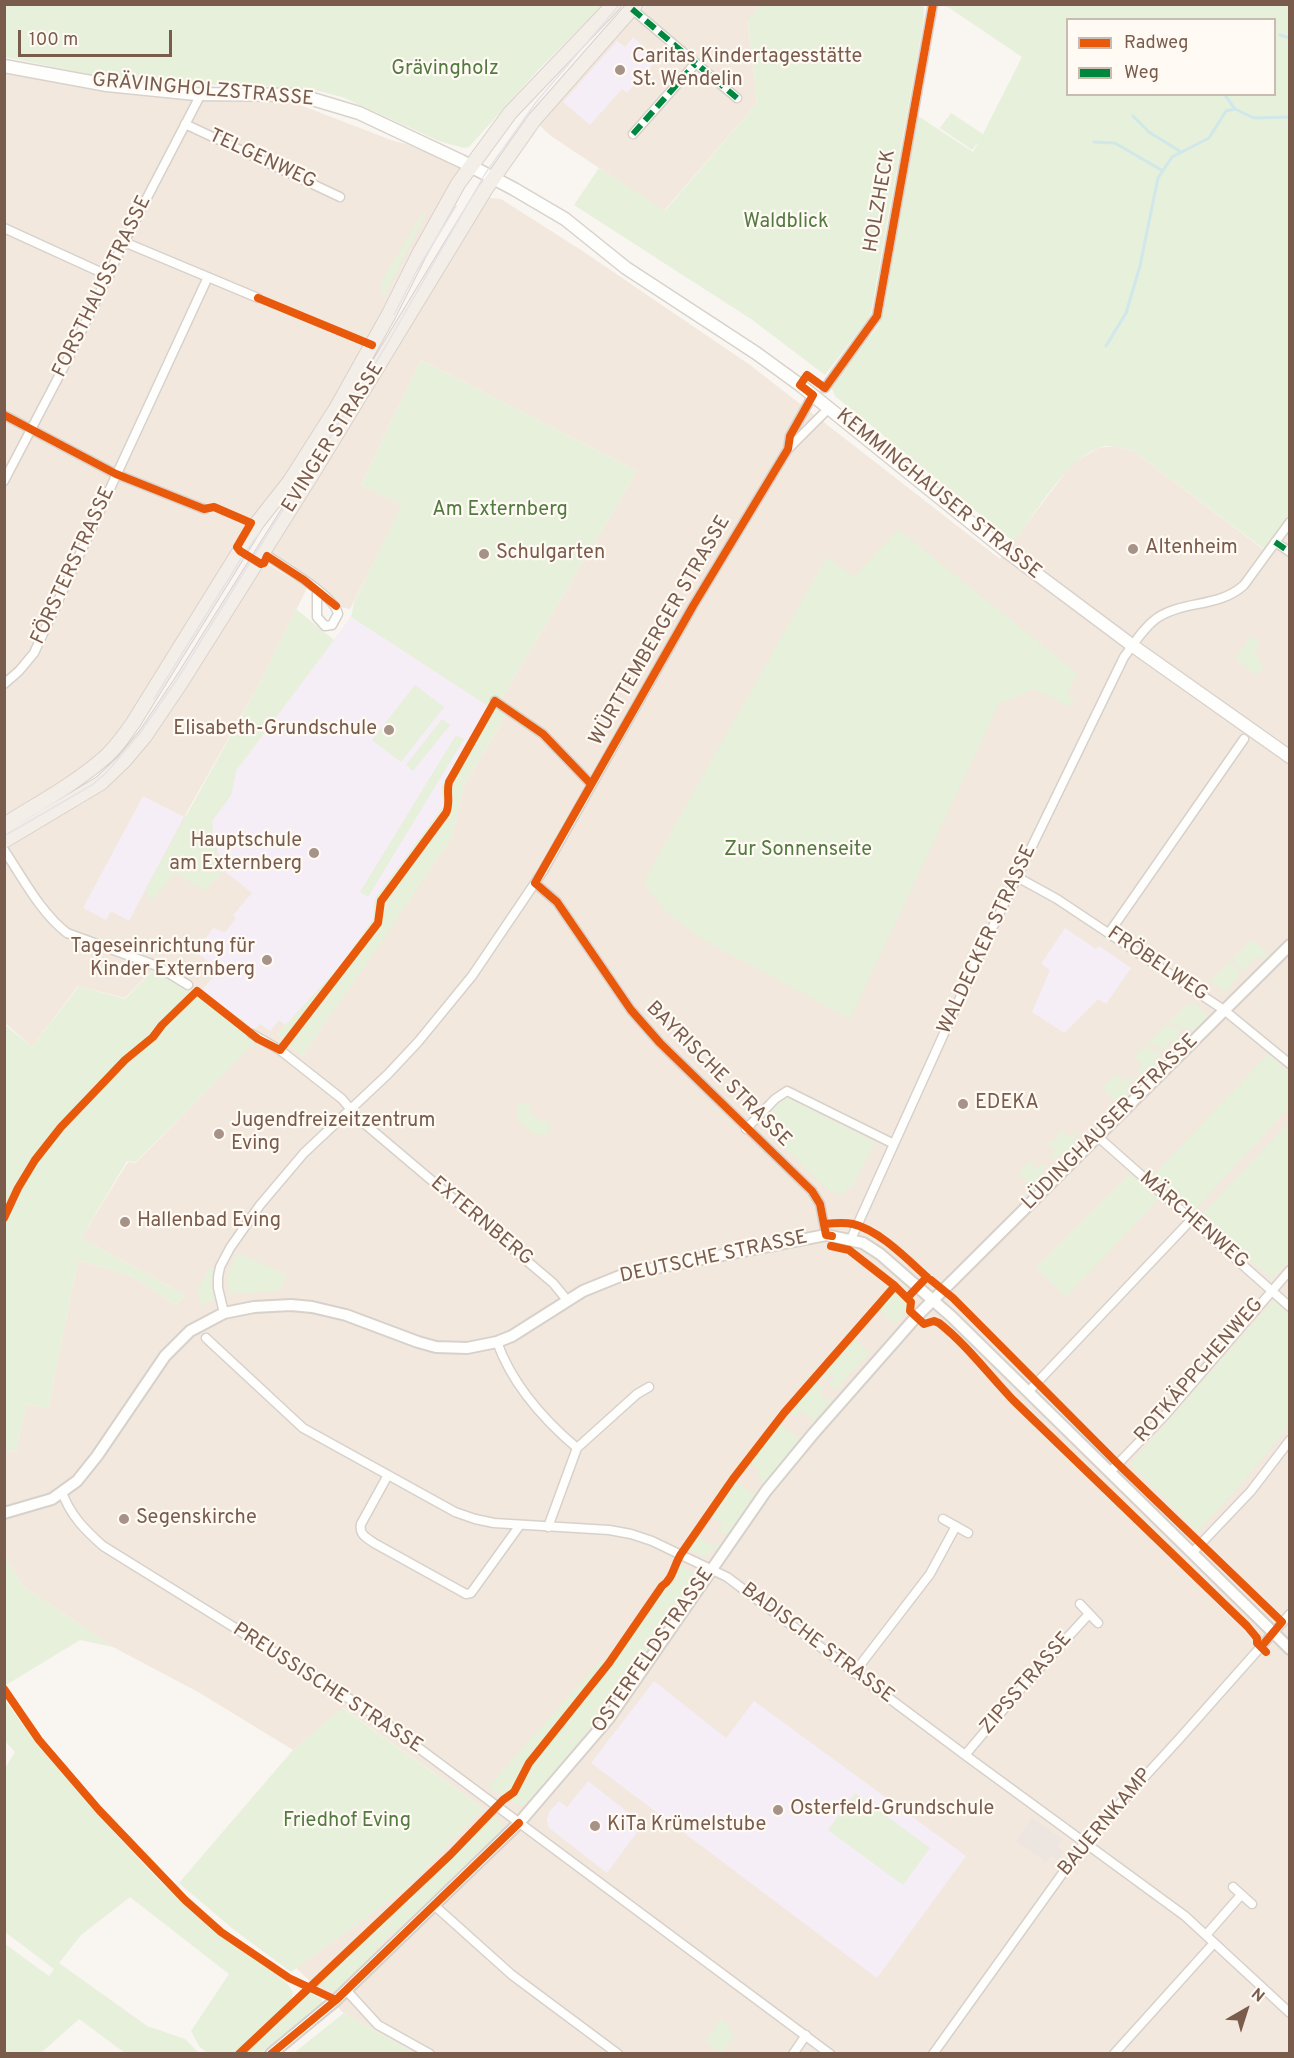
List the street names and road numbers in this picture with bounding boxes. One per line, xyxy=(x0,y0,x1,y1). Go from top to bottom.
street label: GRÄVINGHOLZSTRASSE xyxy=(91,69,315,113)
street label: TELGENWEG xyxy=(205,125,319,195)
street label: HOLZHECK xyxy=(860,148,902,254)
street label: FORSTHAUSSTRASSE xyxy=(49,192,157,382)
street label: EVINGER STRASSE xyxy=(278,358,390,518)
street label: KEMMINGHAUSER STRASSE xyxy=(830,405,1046,585)
street label: FÖRSTERSTRASSE xyxy=(27,483,121,649)
street label: WÜRTTEMBERGER STRASSE xyxy=(585,512,737,750)
street label: WALDECKER STRASSE xyxy=(934,842,1042,1038)
street label: FRÖBELWEG xyxy=(1102,923,1212,1007)
street label: BAYRISCHE STRASSE xyxy=(640,997,796,1153)
street label: LÜDINGHAUSER STRASSE xyxy=(1018,1030,1204,1216)
street label: MÄRCHENWEG xyxy=(1134,1167,1252,1275)
street label: EXTERNBERG xyxy=(425,1172,537,1272)
street label: DEUTSCHE STRASSE xyxy=(618,1226,810,1290)
street label: ROTKÄPPCHENWEG xyxy=(1131,1294,1269,1448)
street label: OSTERFELDSTRASSE xyxy=(588,1564,720,1738)
street label: BADISCHE STRASSE xyxy=(736,1579,898,1709)
street label: PREUSSISCHE STRASSE xyxy=(227,1619,427,1759)
street label: ZIPSSTRASSE xyxy=(976,1628,1078,1740)
street label: BAUERNKAMP xyxy=(1054,1764,1158,1882)

